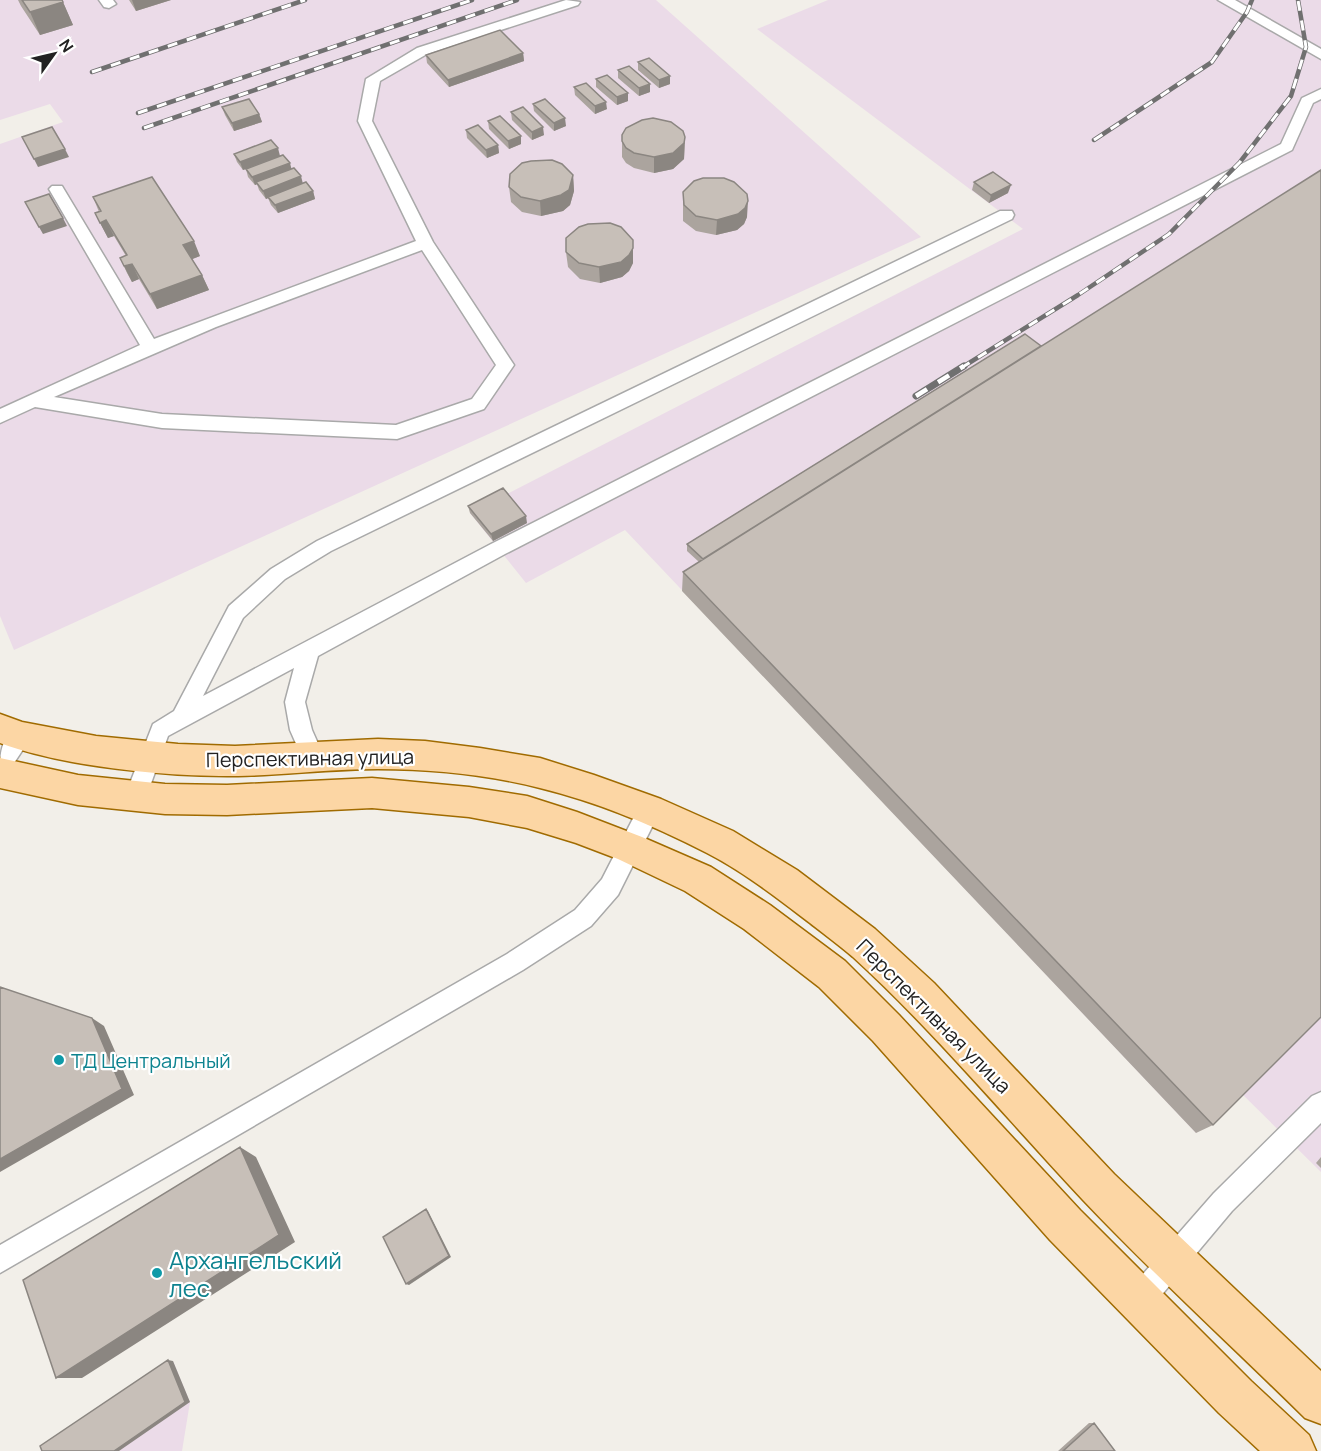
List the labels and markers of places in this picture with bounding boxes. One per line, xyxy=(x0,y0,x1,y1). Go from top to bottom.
place label: ТД Центральный xyxy=(71,1047,231,1074)
marker: ТД Центральный xyxy=(52,1053,66,1067)
place label: Архангельский лес xyxy=(169,1243,342,1304)
marker: Архангельский лес xyxy=(150,1266,164,1280)

